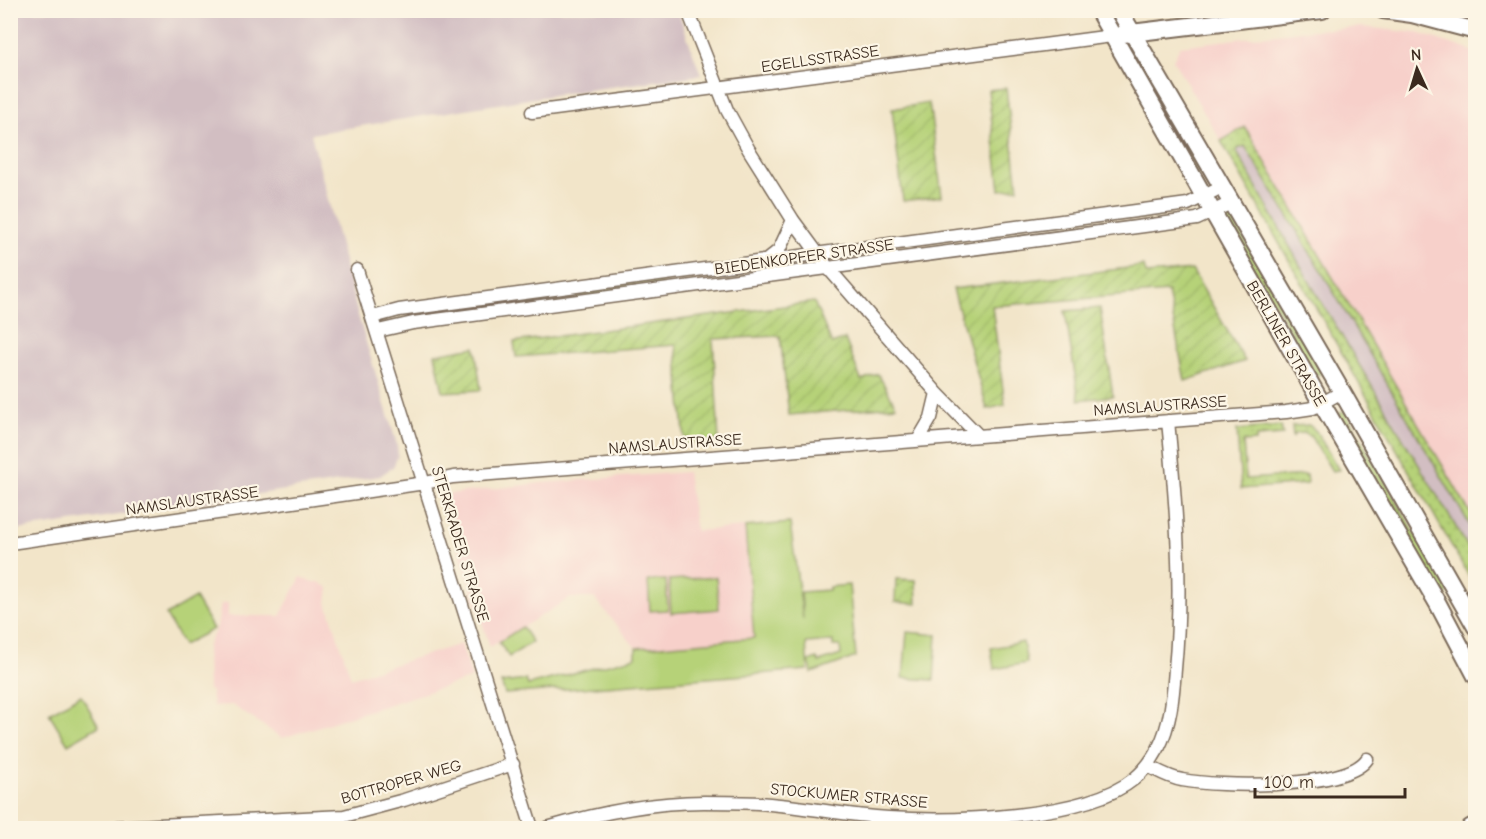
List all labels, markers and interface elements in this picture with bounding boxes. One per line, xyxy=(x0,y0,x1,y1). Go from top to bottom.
north arrow xyxy=(1387,39,1447,99)
street label: EGELLSSTRASSE xyxy=(760,42,881,76)
text: N xyxy=(1410,46,1422,64)
street label: BIEDENKOPFER STRASSE xyxy=(713,235,895,278)
street label: BERLINER STRASSE xyxy=(1243,278,1330,410)
street label: NAMSLAUSTRASSE xyxy=(1093,392,1228,420)
street label: NAMSLAUSTRASSE xyxy=(608,430,743,458)
street label: STERKRADER STRASSE xyxy=(428,464,492,625)
street label: NAMSLAUSTRASSE xyxy=(125,483,260,519)
street label: BOTTROPER WEG xyxy=(339,756,464,808)
scale bar xyxy=(1255,761,1405,799)
text: 100 m xyxy=(1264,772,1314,793)
street label: STOCKUMER STRASSE xyxy=(770,780,929,812)

